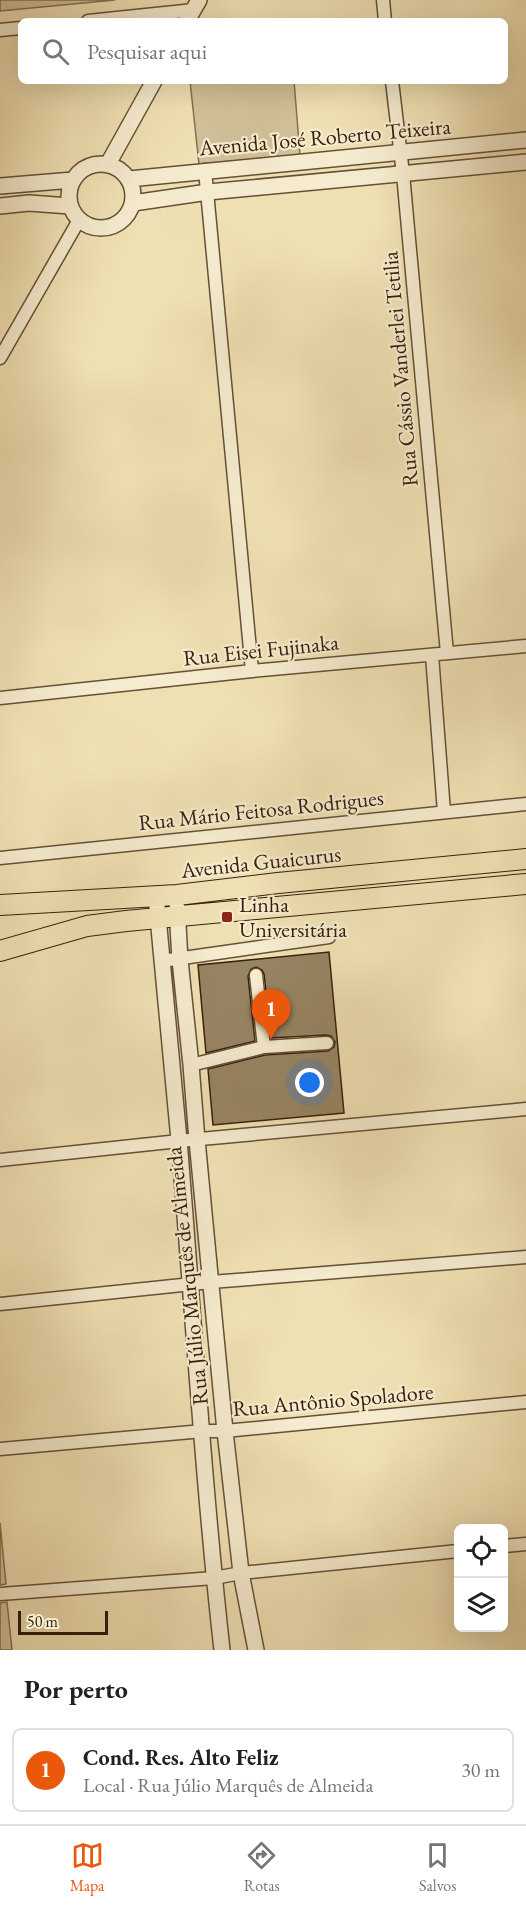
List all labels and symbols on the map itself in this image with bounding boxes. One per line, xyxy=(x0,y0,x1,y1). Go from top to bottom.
street label: Avenida José Roberto Teixeira xyxy=(197,112,452,163)
street label: Rua Cássio Vanderlei Tetilia xyxy=(375,250,425,488)
street label: Rua Eisei Fujinaka xyxy=(182,627,341,673)
street label: Rua Mário Feitosa Rodrigues xyxy=(137,783,385,837)
street label: Avenida Guaicurus xyxy=(178,839,343,885)
place label: Linha Universitária xyxy=(239,890,347,944)
marker: Linha Universitária xyxy=(220,910,234,924)
pin: 1 xyxy=(252,990,290,1039)
your location xyxy=(295,1068,324,1097)
street label: Rua Júlio Marquês de Almeida xyxy=(159,1145,215,1407)
street label: Rua Antônio Spoladore xyxy=(231,1377,435,1423)
scale bar xyxy=(18,1608,108,1636)

